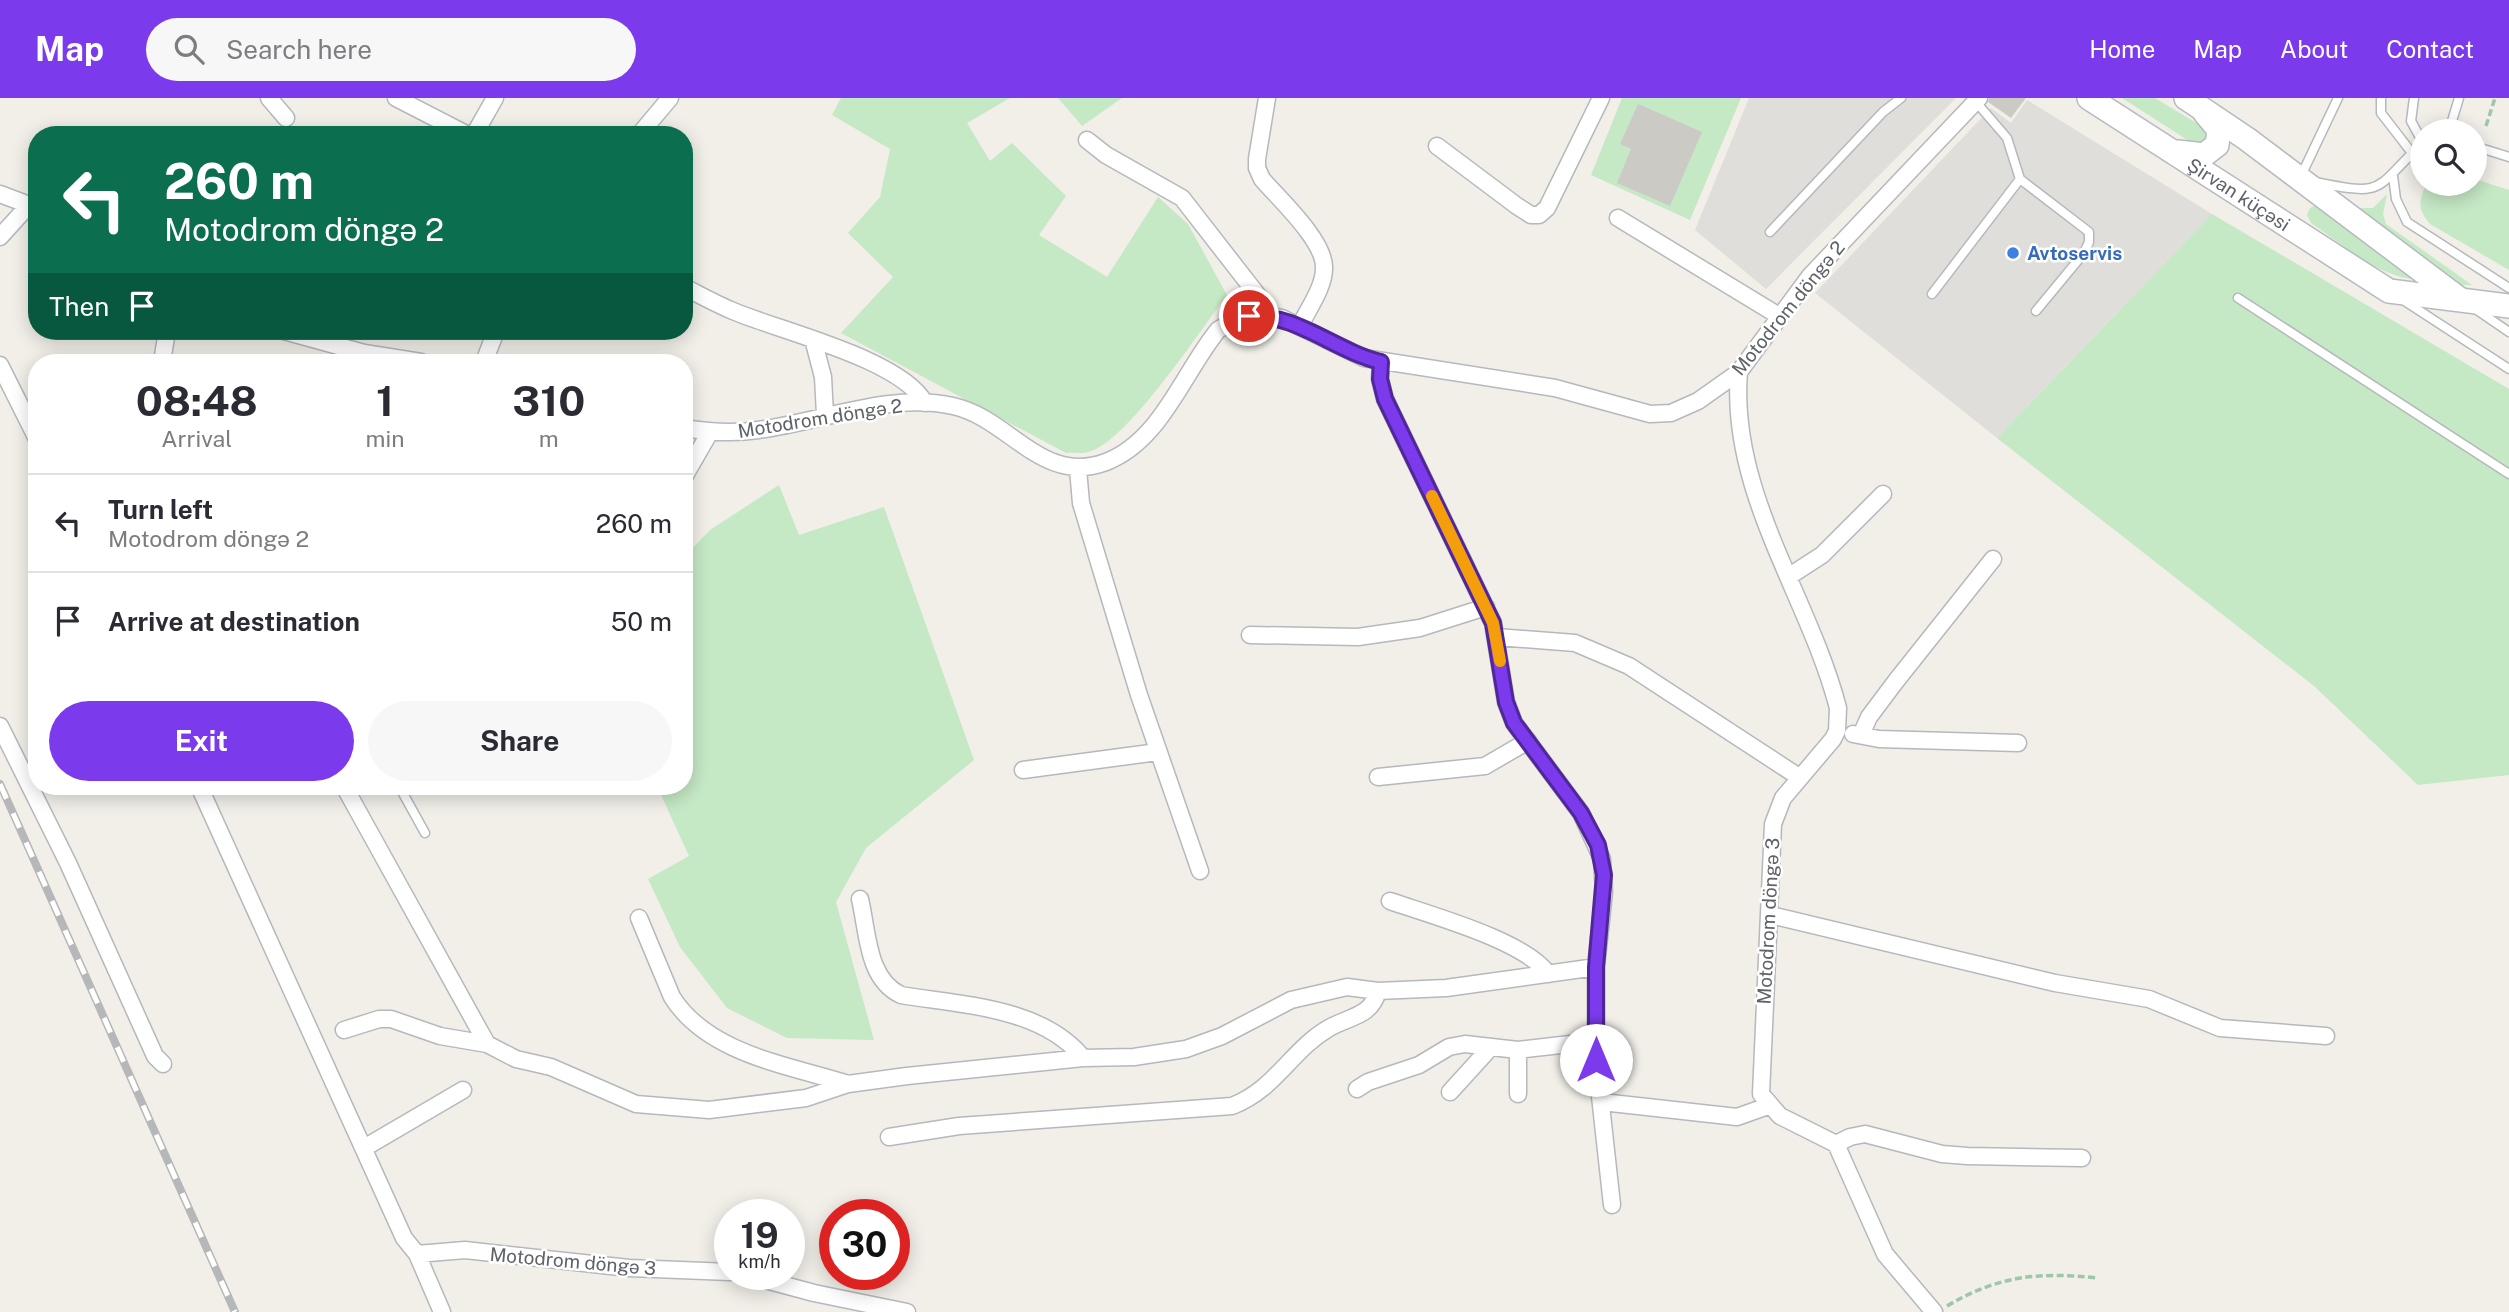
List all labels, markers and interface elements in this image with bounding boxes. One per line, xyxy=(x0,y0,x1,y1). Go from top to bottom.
search box xyxy=(146,18,636,81)
text: Map xyxy=(35,30,104,68)
icon: search xyxy=(170,30,208,68)
text: Search here xyxy=(226,34,372,65)
text: Home xyxy=(2089,35,2155,63)
text: Map xyxy=(2193,35,2242,63)
text: About xyxy=(2280,35,2348,63)
text: Contact xyxy=(2386,35,2474,63)
map controls xyxy=(2410,119,2487,196)
button: search xyxy=(2410,119,2487,196)
text: 260 m xyxy=(164,152,314,210)
street label: Şirvan küçəsi xyxy=(2183,153,2294,235)
icon: left xyxy=(49,154,140,245)
text: Motodrom döngə 2 xyxy=(164,211,444,248)
street label: Motodrom döngə 2 xyxy=(1727,236,1849,380)
place label: Avtoservis xyxy=(2027,242,2122,264)
marker: Avtoservis xyxy=(2005,245,2021,261)
pin xyxy=(1219,286,1279,346)
icon: arrive xyxy=(123,287,161,325)
text: Then xyxy=(49,291,109,322)
icon: arrive xyxy=(1230,297,1268,335)
text: 08:48 xyxy=(136,376,258,425)
text: 1 xyxy=(376,376,394,425)
text: 310 xyxy=(512,376,585,425)
street label: Motodrom döngə 2 xyxy=(736,394,904,442)
text: Arrival xyxy=(161,425,232,452)
text: min xyxy=(366,425,405,452)
text: m xyxy=(539,425,559,452)
text: Turn left xyxy=(108,494,213,525)
icon: left xyxy=(49,504,87,542)
text: 260 m xyxy=(596,508,672,539)
text: Motodrom döngə 2 xyxy=(108,525,309,552)
icon: arrive xyxy=(49,602,87,640)
text: Arrive at destination xyxy=(108,606,360,637)
text: 50 m xyxy=(611,606,672,637)
button: Exit xyxy=(49,701,354,781)
button: Share xyxy=(368,701,672,781)
street label: Motodrom döngə 3 xyxy=(1753,837,1783,1005)
position arrow xyxy=(1559,1023,1633,1097)
speed limit sign: 30 xyxy=(819,1199,910,1290)
text: 19 xyxy=(740,1215,779,1256)
street label: Motodrom döngə 3 xyxy=(489,1243,657,1279)
text: km/h xyxy=(738,1251,781,1272)

